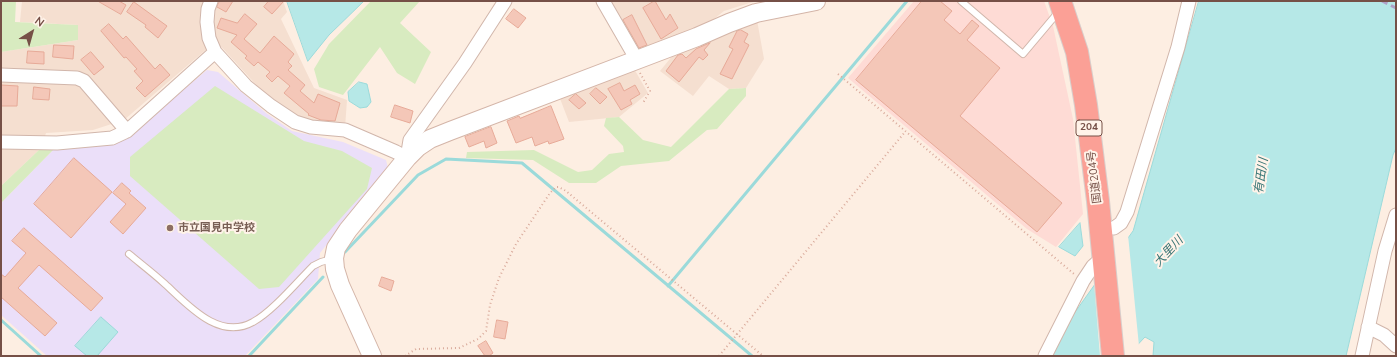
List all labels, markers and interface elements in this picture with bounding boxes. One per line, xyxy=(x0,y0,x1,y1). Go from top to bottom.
north arrow xyxy=(12,12,52,52)
text: N xyxy=(32,14,47,30)
road number: 204 xyxy=(1076,120,1102,136)
street label: 国道204号 xyxy=(1085,150,1105,204)
water label: 有田川 xyxy=(1252,157,1272,195)
place label: 市立国見中学校 xyxy=(178,221,255,235)
marker: 市立国見中学校 xyxy=(165,223,175,233)
water label: 大里川 xyxy=(1151,234,1187,270)

